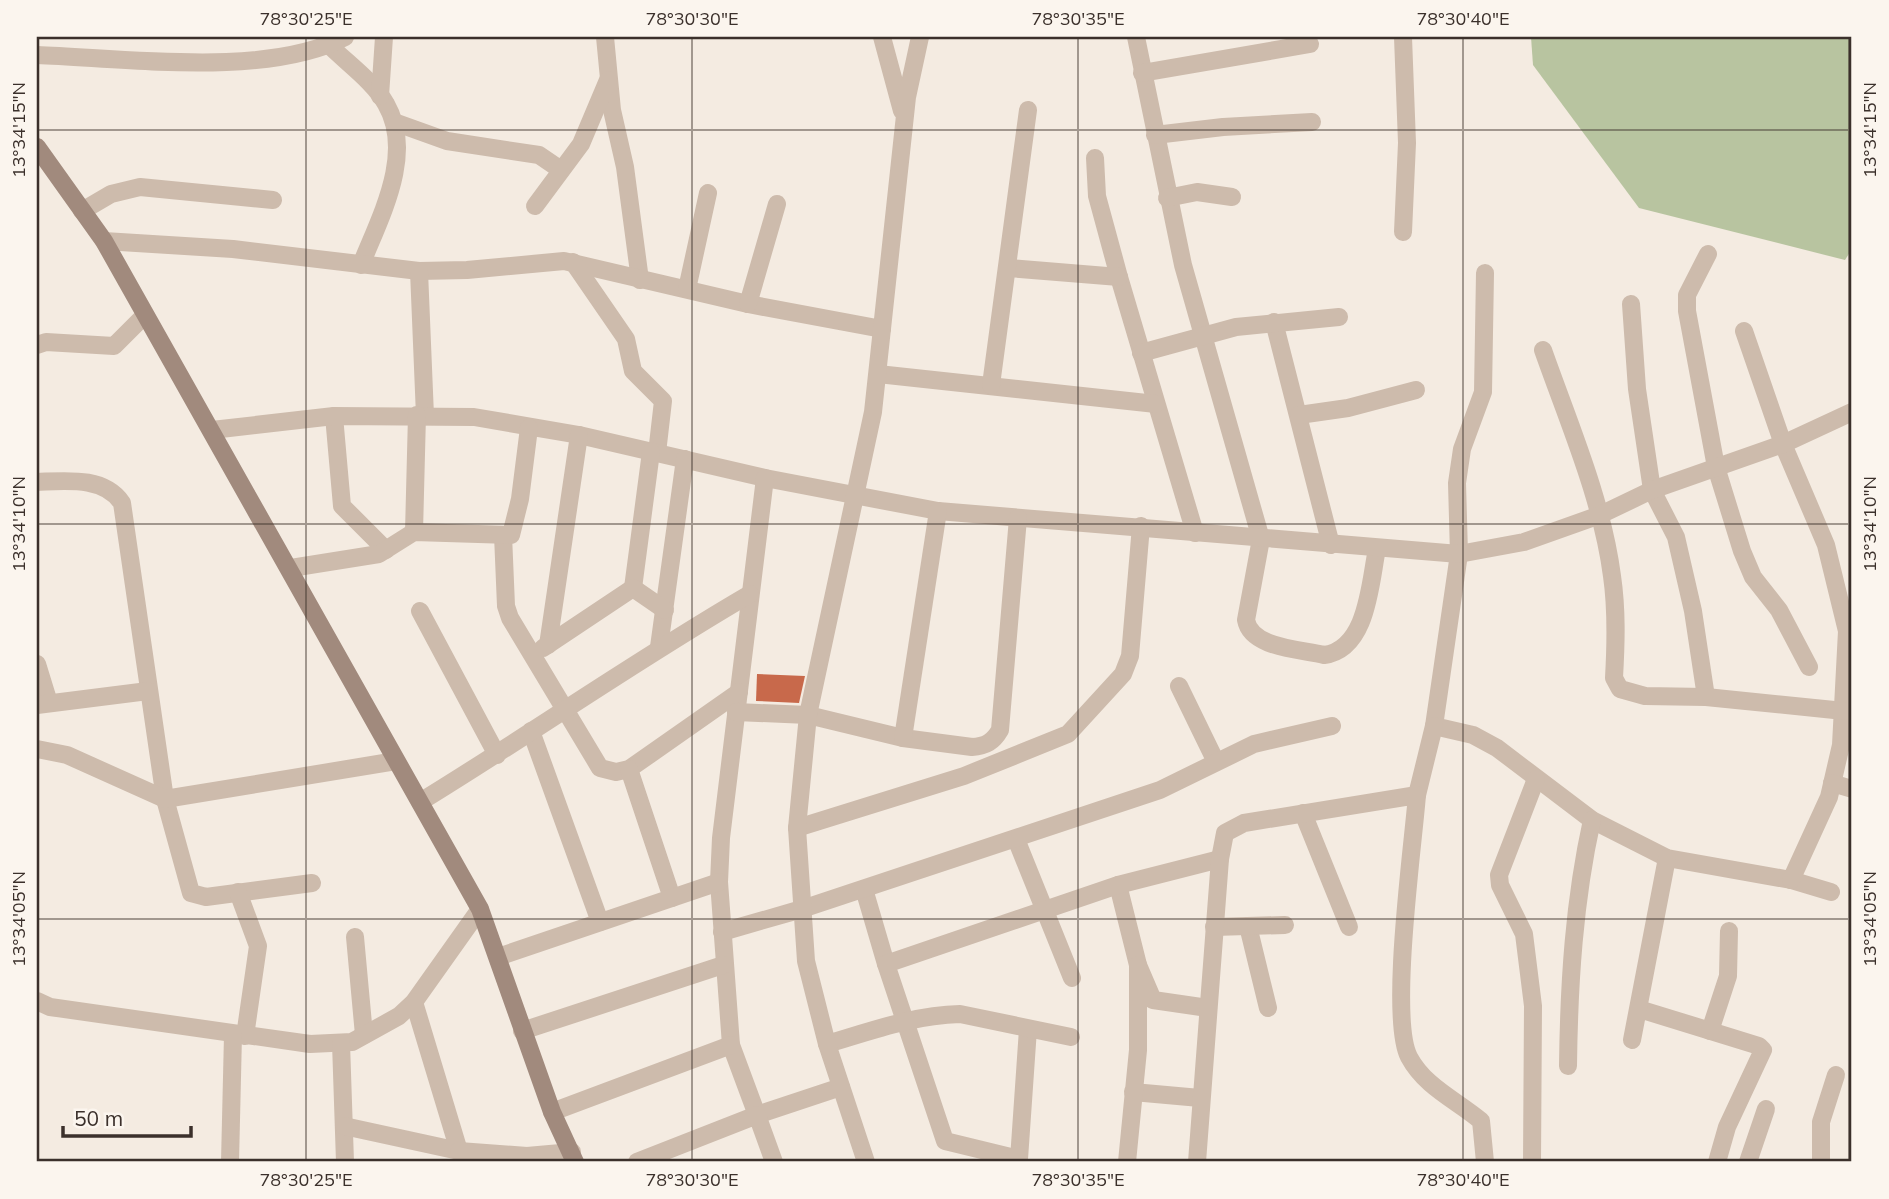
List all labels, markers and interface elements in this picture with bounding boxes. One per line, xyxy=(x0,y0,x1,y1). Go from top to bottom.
text: 78°30'25"E xyxy=(259,7,353,30)
text: 78°30'30"E xyxy=(645,7,739,30)
text: 78°30'35"E xyxy=(1031,7,1125,30)
text: 78°30'40"E xyxy=(1416,7,1510,30)
text: 13°34'15"N xyxy=(7,82,30,178)
text: 13°34'15"N xyxy=(1858,82,1881,178)
text: 13°34'10"N xyxy=(7,476,30,572)
text: 13°34'10"N xyxy=(1858,476,1881,572)
text: 13°34'05"N xyxy=(7,871,30,967)
text: 13°34'05"N xyxy=(1858,871,1881,967)
scale bar xyxy=(63,1094,191,1138)
text: 50 m xyxy=(74,1105,123,1131)
text: 78°30'25"E xyxy=(259,1168,353,1191)
text: 78°30'30"E xyxy=(645,1168,739,1191)
text: 78°30'35"E xyxy=(1031,1168,1125,1191)
text: 78°30'40"E xyxy=(1416,1168,1510,1191)

